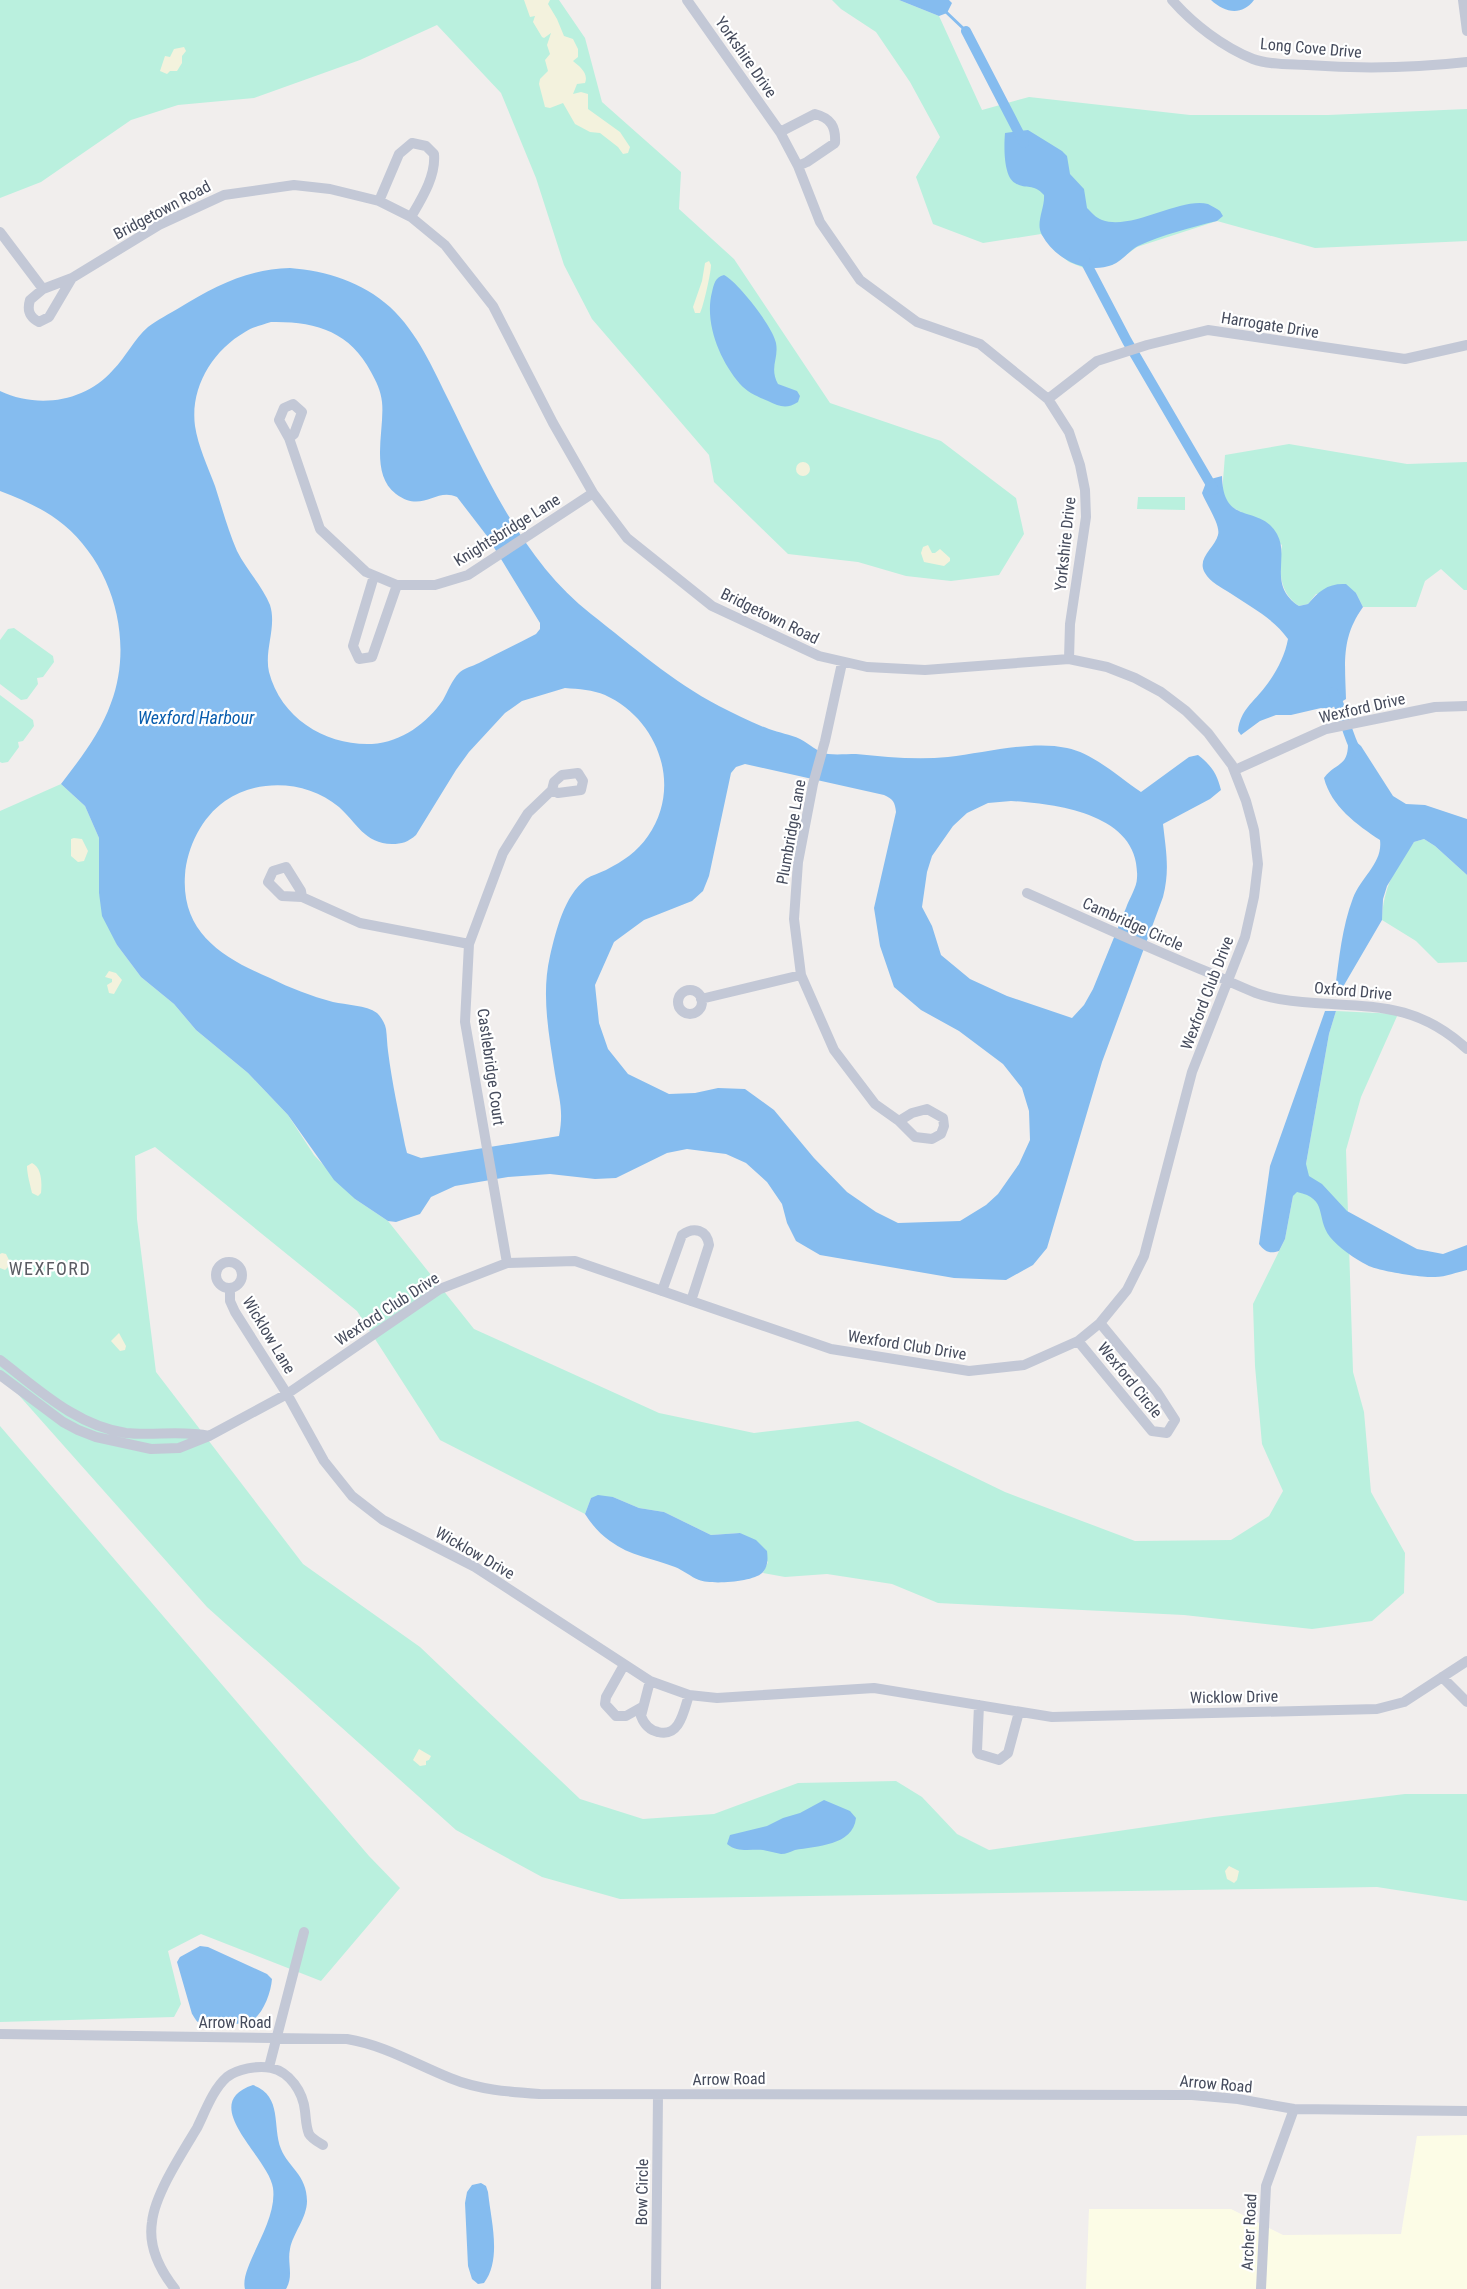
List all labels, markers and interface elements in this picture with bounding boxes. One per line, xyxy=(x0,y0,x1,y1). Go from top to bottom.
street label: Yorkshire Drive xyxy=(711,13,781,101)
street label: Long Cove Drive xyxy=(1259,34,1363,62)
street label: Bridgetown Road xyxy=(110,176,214,244)
street label: Harrogate Drive xyxy=(1220,308,1320,342)
street label: Knightsbridge Lane xyxy=(450,490,564,570)
street label: Yorkshire Drive xyxy=(1051,496,1079,592)
street label: Bridgetown Road xyxy=(718,584,822,648)
street label: Wexford Drive xyxy=(1317,689,1407,727)
water label: Wexford Harbour xyxy=(138,707,255,728)
street label: Plumbridge Lane xyxy=(772,778,810,886)
street label: Cambridge Circle xyxy=(1080,893,1186,955)
street label: Wexford Club Drive xyxy=(1177,934,1237,1052)
street label: Oxford Drive xyxy=(1313,978,1393,1004)
street label: Castlebridge Court xyxy=(473,1007,509,1127)
district label: WEXFORD xyxy=(9,1258,91,1279)
street label: Wexford Club Drive xyxy=(332,1268,442,1350)
street label: Wicklow Lane xyxy=(239,1293,299,1377)
street label: Wexford Club Drive xyxy=(846,1326,968,1364)
street label: Wexford Circle xyxy=(1094,1338,1166,1422)
street label: Wicklow Drive xyxy=(432,1523,518,1583)
street label: Wicklow Drive xyxy=(1190,1687,1278,1707)
street label: Arrow Road xyxy=(198,2013,272,2032)
street label: Arrow Road xyxy=(692,2069,766,2089)
street label: Arrow Road xyxy=(1179,2071,1253,2097)
street label: Bow Circle xyxy=(632,2158,652,2226)
street label: Archer Road xyxy=(1237,2193,1261,2271)

